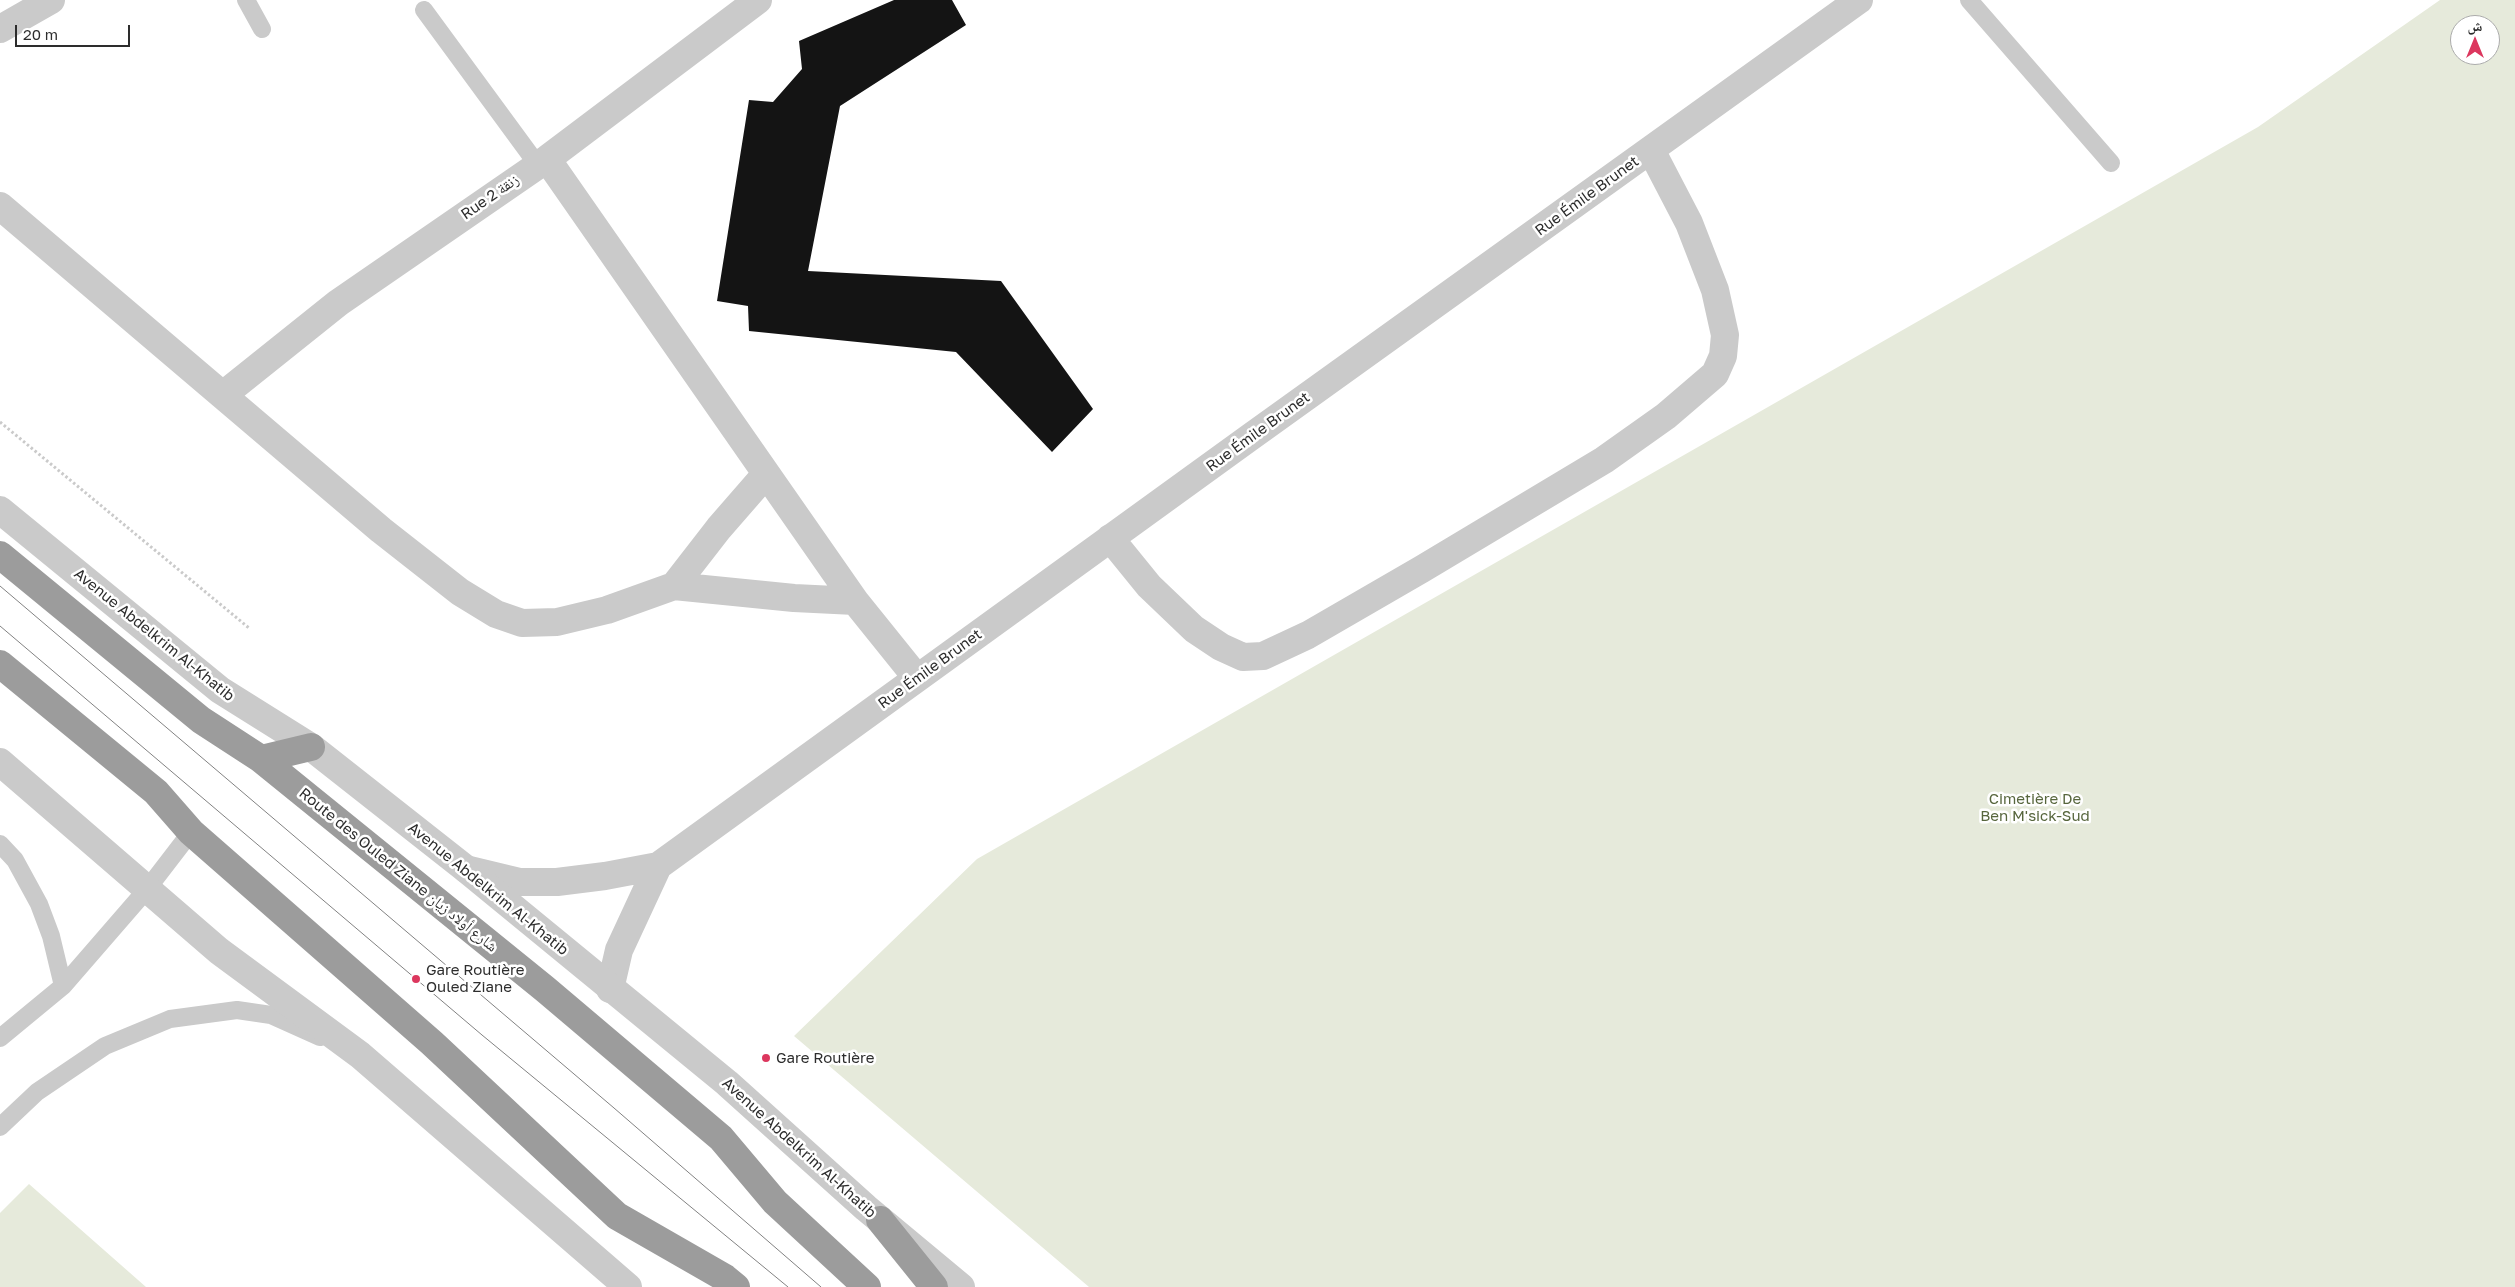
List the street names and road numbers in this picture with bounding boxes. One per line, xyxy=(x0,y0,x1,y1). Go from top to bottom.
street label: Rue Émile Brunet xyxy=(1532,152,1642,240)
street label: Rue 2 زنقة xyxy=(458,171,522,223)
street label: Rue Émile Brunet xyxy=(1203,388,1313,476)
street label: Avenue Abdelkrim Al-Khatib xyxy=(70,565,238,705)
street label: Rue Émile Brunet xyxy=(875,625,985,713)
street label: Route des Ouled Ziane شارع أولاد زيان xyxy=(295,784,501,956)
street label: Avenue Abdelkrim Al-Khatib xyxy=(404,819,572,959)
street label: Avenue Abdelkrim Al-Khatib xyxy=(718,1074,880,1222)

